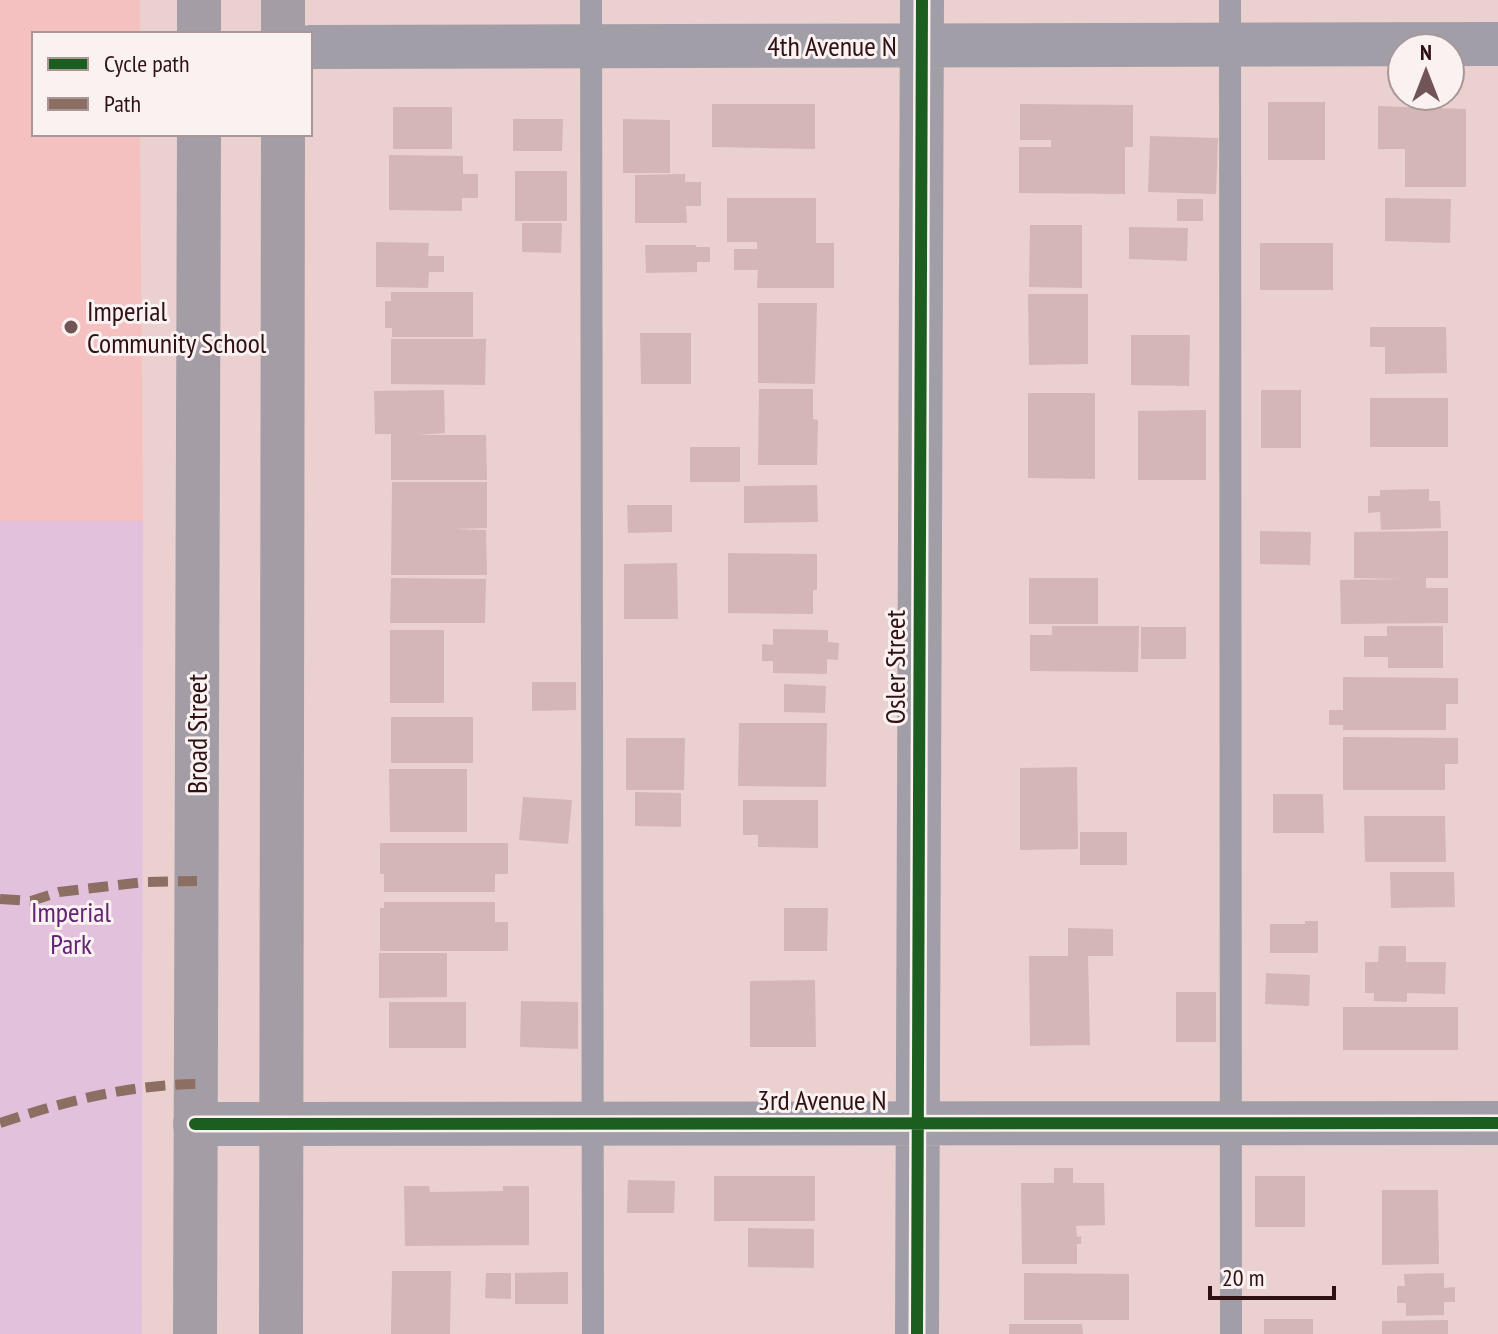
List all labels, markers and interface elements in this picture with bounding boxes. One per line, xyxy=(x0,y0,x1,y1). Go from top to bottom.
street label: 4th Avenue N xyxy=(767,27,897,64)
legend xyxy=(32,32,312,136)
north arrow xyxy=(1386,32,1466,112)
text: N xyxy=(1420,38,1432,66)
text: Cycle path xyxy=(104,48,190,79)
text: Path xyxy=(104,88,141,119)
place label: Imperial Community School xyxy=(87,292,267,361)
marker: Imperial Community School xyxy=(62,318,80,336)
street label: Osler Street xyxy=(876,609,913,724)
street label: Broad Street xyxy=(178,674,215,794)
park label: Imperial Park xyxy=(31,893,111,962)
street label: 3rd Avenue N xyxy=(757,1081,887,1118)
scale bar xyxy=(1210,1250,1334,1300)
text: 20 m xyxy=(1222,1262,1264,1293)

